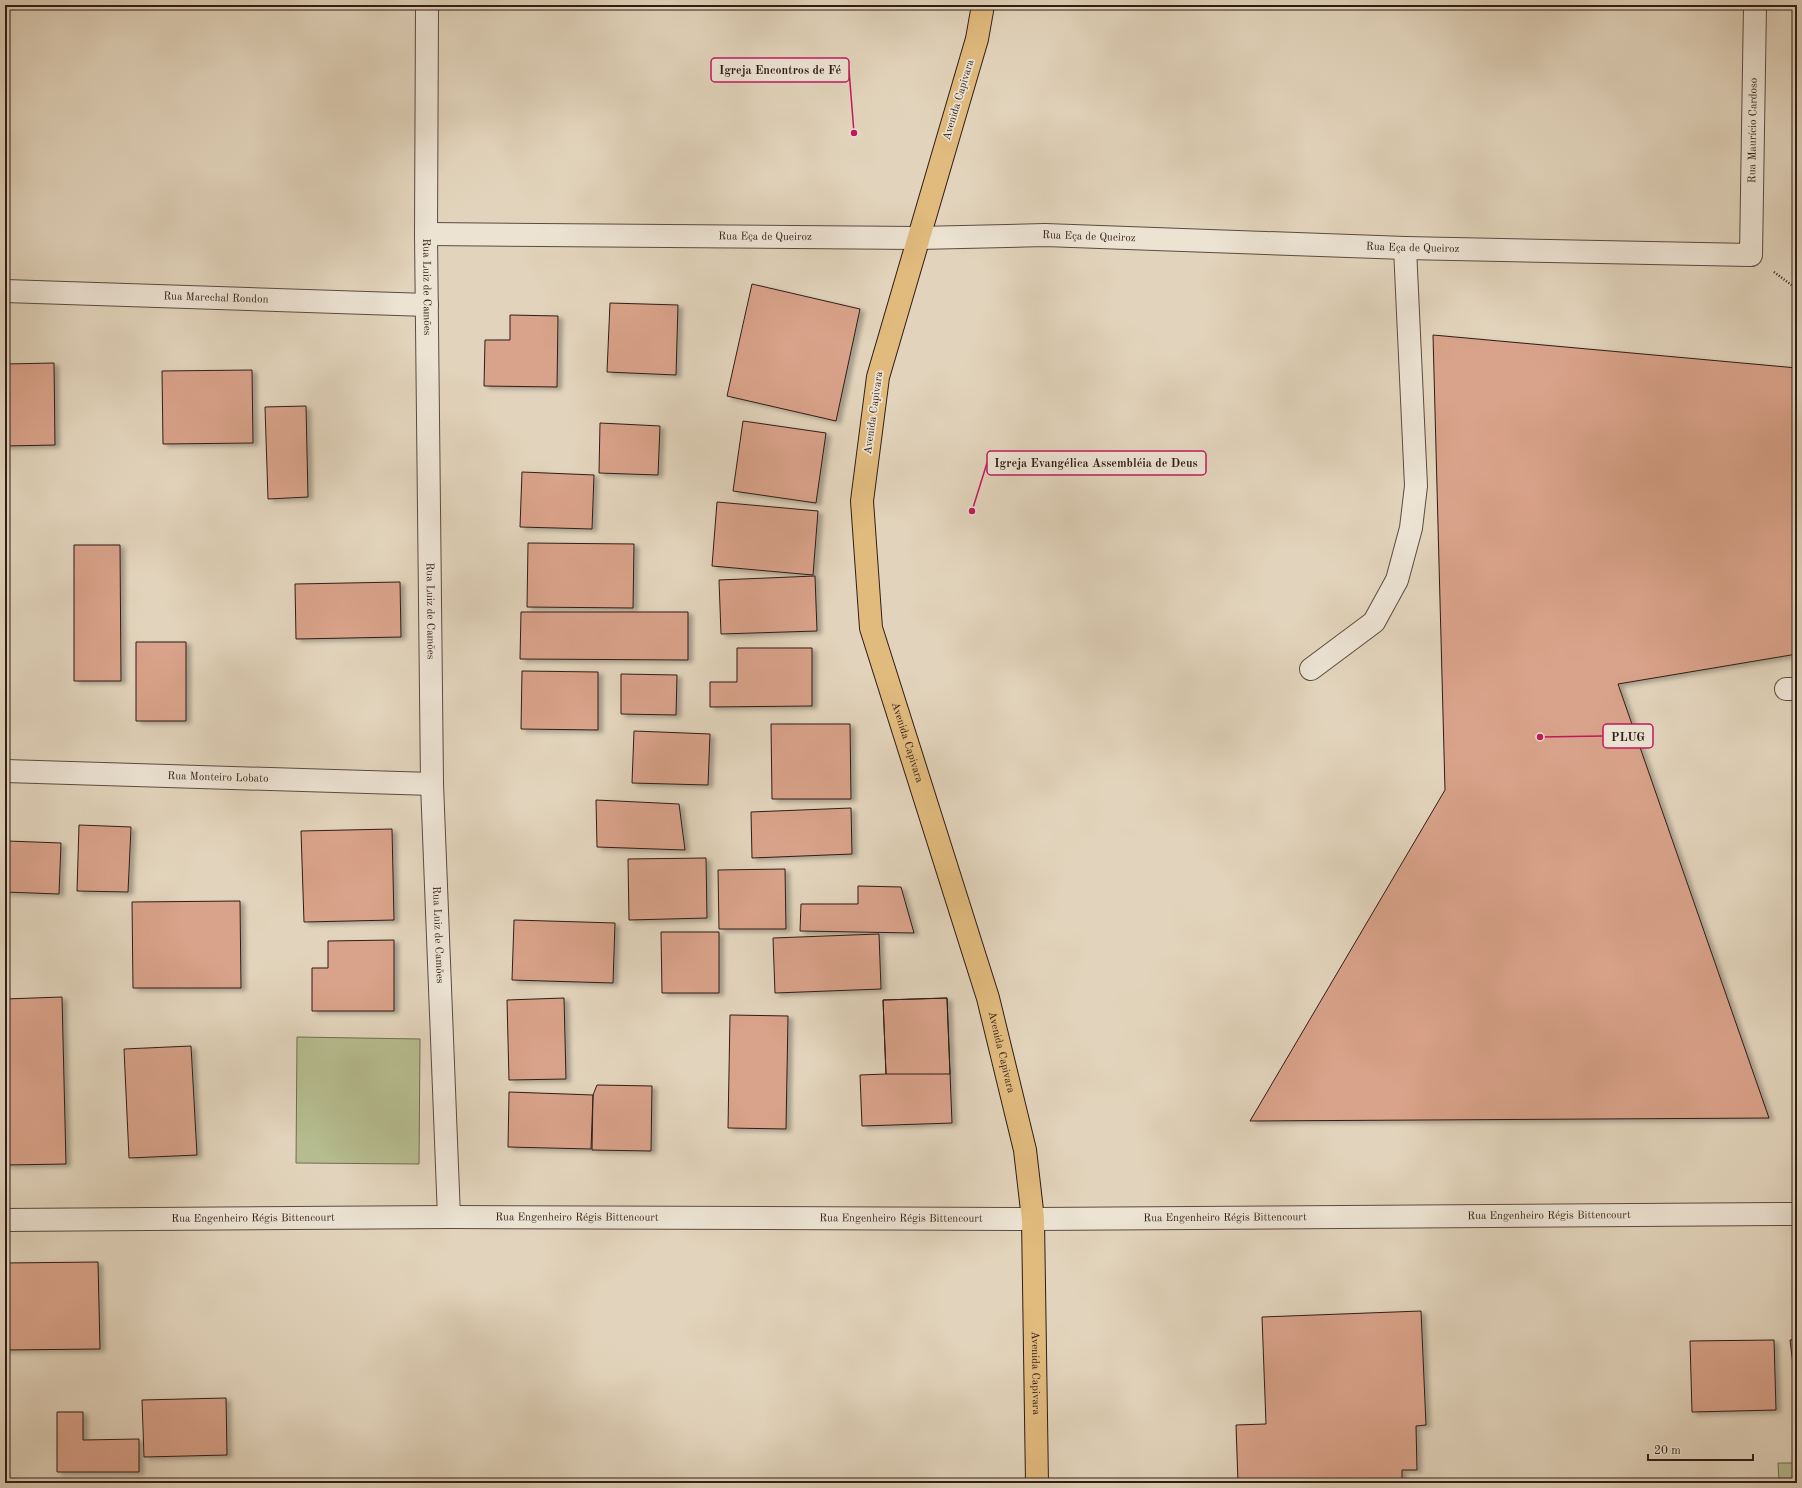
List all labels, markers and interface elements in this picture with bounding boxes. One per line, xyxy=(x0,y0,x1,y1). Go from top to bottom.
callout: Igreja Encontros de Fé xyxy=(711,58,849,82)
street label: Avenida Capivara xyxy=(942,58,977,142)
text: Igreja Encontros de Fé xyxy=(719,65,841,77)
street label: Rua Maurício Cardoso xyxy=(1747,78,1759,183)
street label: Rua Eça de Queiroz xyxy=(1042,229,1136,244)
street label: Rua Eça de Queiroz xyxy=(718,231,812,243)
street label: Rua Luiz de Camões xyxy=(421,238,433,336)
street label: Rua Eça de Queiroz xyxy=(1366,241,1460,255)
street label: Rua Marechal Rondon xyxy=(163,291,269,305)
street label: Avenida Capivara xyxy=(863,370,885,455)
callout: Igreja Evangélica Assembléia de Deus xyxy=(987,451,1206,475)
text: Igreja Evangélica Assembléia de Deus xyxy=(994,458,1198,470)
street label: Rua Luiz de Camões xyxy=(424,562,436,660)
street label: Avenida Capivara xyxy=(889,701,925,784)
callout: PLUG xyxy=(1603,724,1653,748)
text: PLUG xyxy=(1611,732,1645,744)
street label: Rua Monteiro Lobato xyxy=(167,770,269,785)
street label: Rua Luiz de Camões xyxy=(431,886,445,984)
street label: Avenida Capivara xyxy=(986,1010,1017,1095)
street label: Rua Engenheiro Régis Bittencourt xyxy=(1467,1210,1631,1222)
street label: Rua Engenheiro Régis Bittencourt xyxy=(171,1212,335,1224)
street label: Rua Engenheiro Régis Bittencourt xyxy=(495,1212,659,1223)
street label: Rua Engenheiro Régis Bittencourt xyxy=(1143,1212,1307,1224)
street label: Rua Engenheiro Régis Bittencourt xyxy=(819,1213,983,1224)
street label: Avenida Capivara xyxy=(1029,1331,1041,1415)
scale bar xyxy=(1648,1436,1753,1462)
text: 20 m xyxy=(1654,1445,1681,1457)

